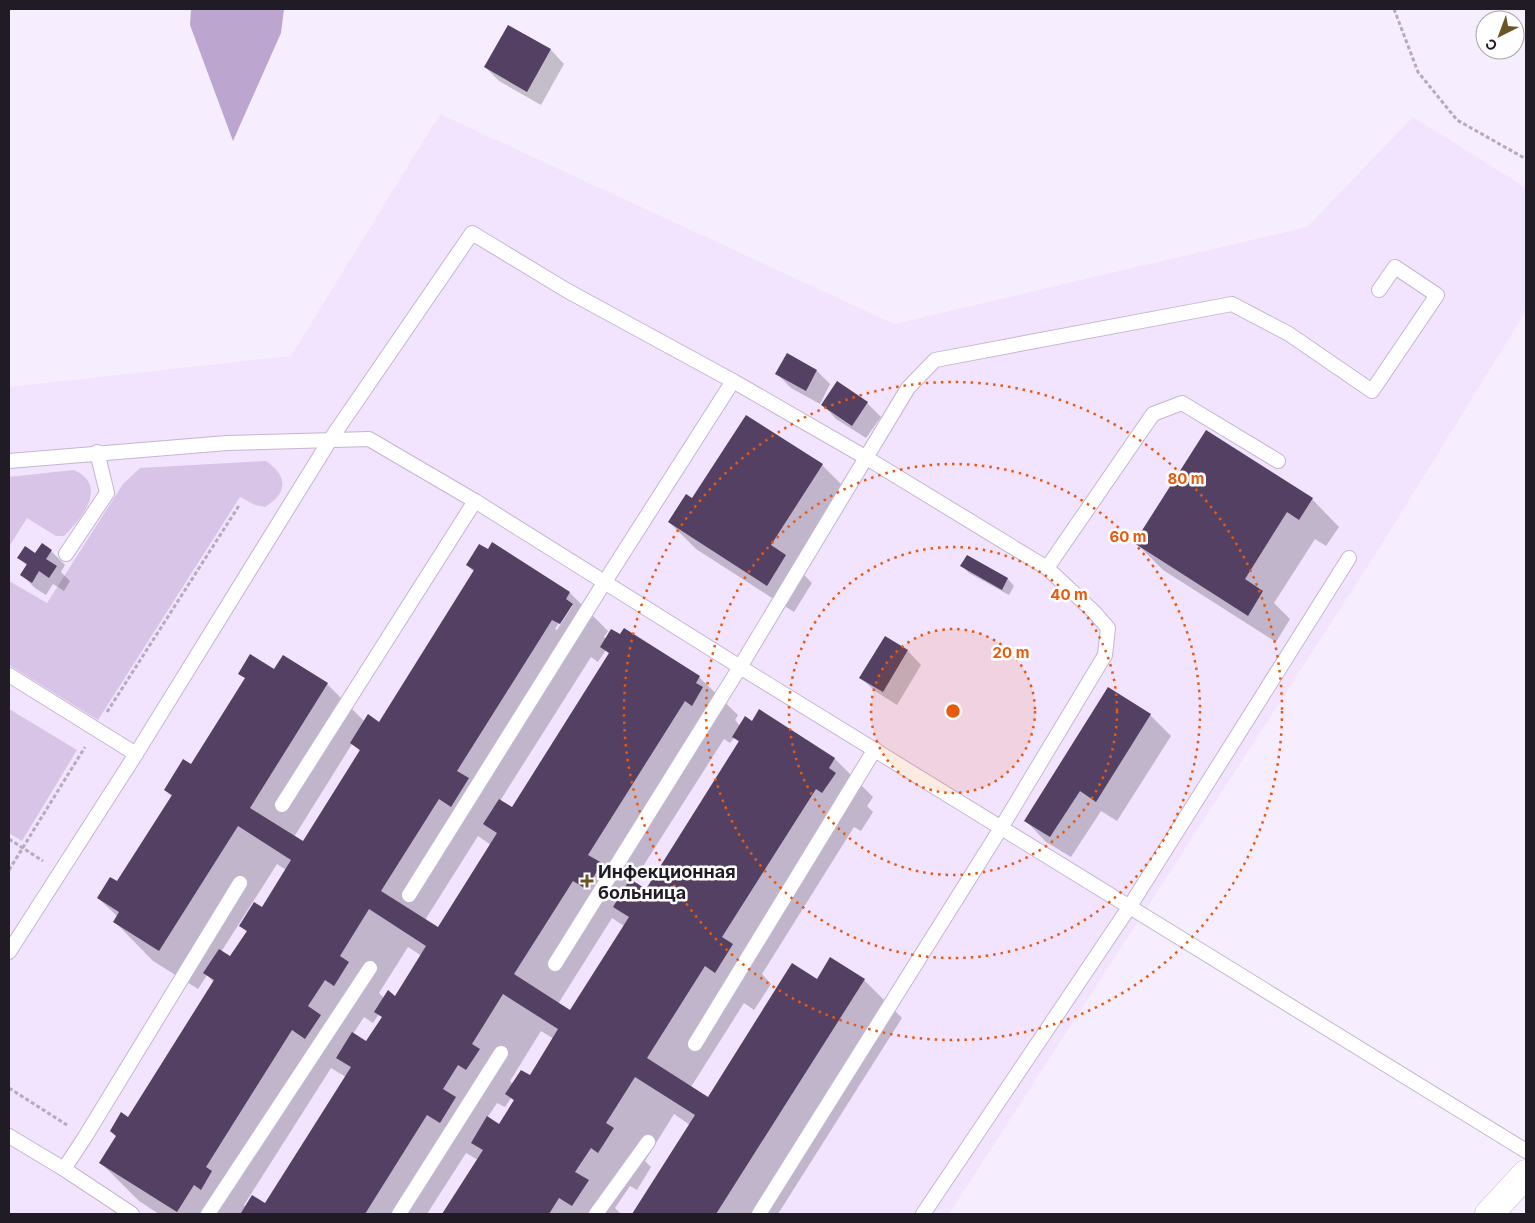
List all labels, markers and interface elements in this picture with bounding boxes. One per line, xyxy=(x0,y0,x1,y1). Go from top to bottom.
north arrow xyxy=(1475,10,1525,60)
text: С xyxy=(1481,35,1501,55)
text: 80 m xyxy=(1167,469,1205,488)
text: 60 m xyxy=(1109,527,1147,546)
text: 40 m xyxy=(1050,585,1088,604)
text: 20 m xyxy=(993,643,1029,662)
centre of rings xyxy=(944,702,962,720)
place label: Инфекционная больница xyxy=(598,861,736,903)
marker: Инфекционная больница xyxy=(580,874,594,888)

